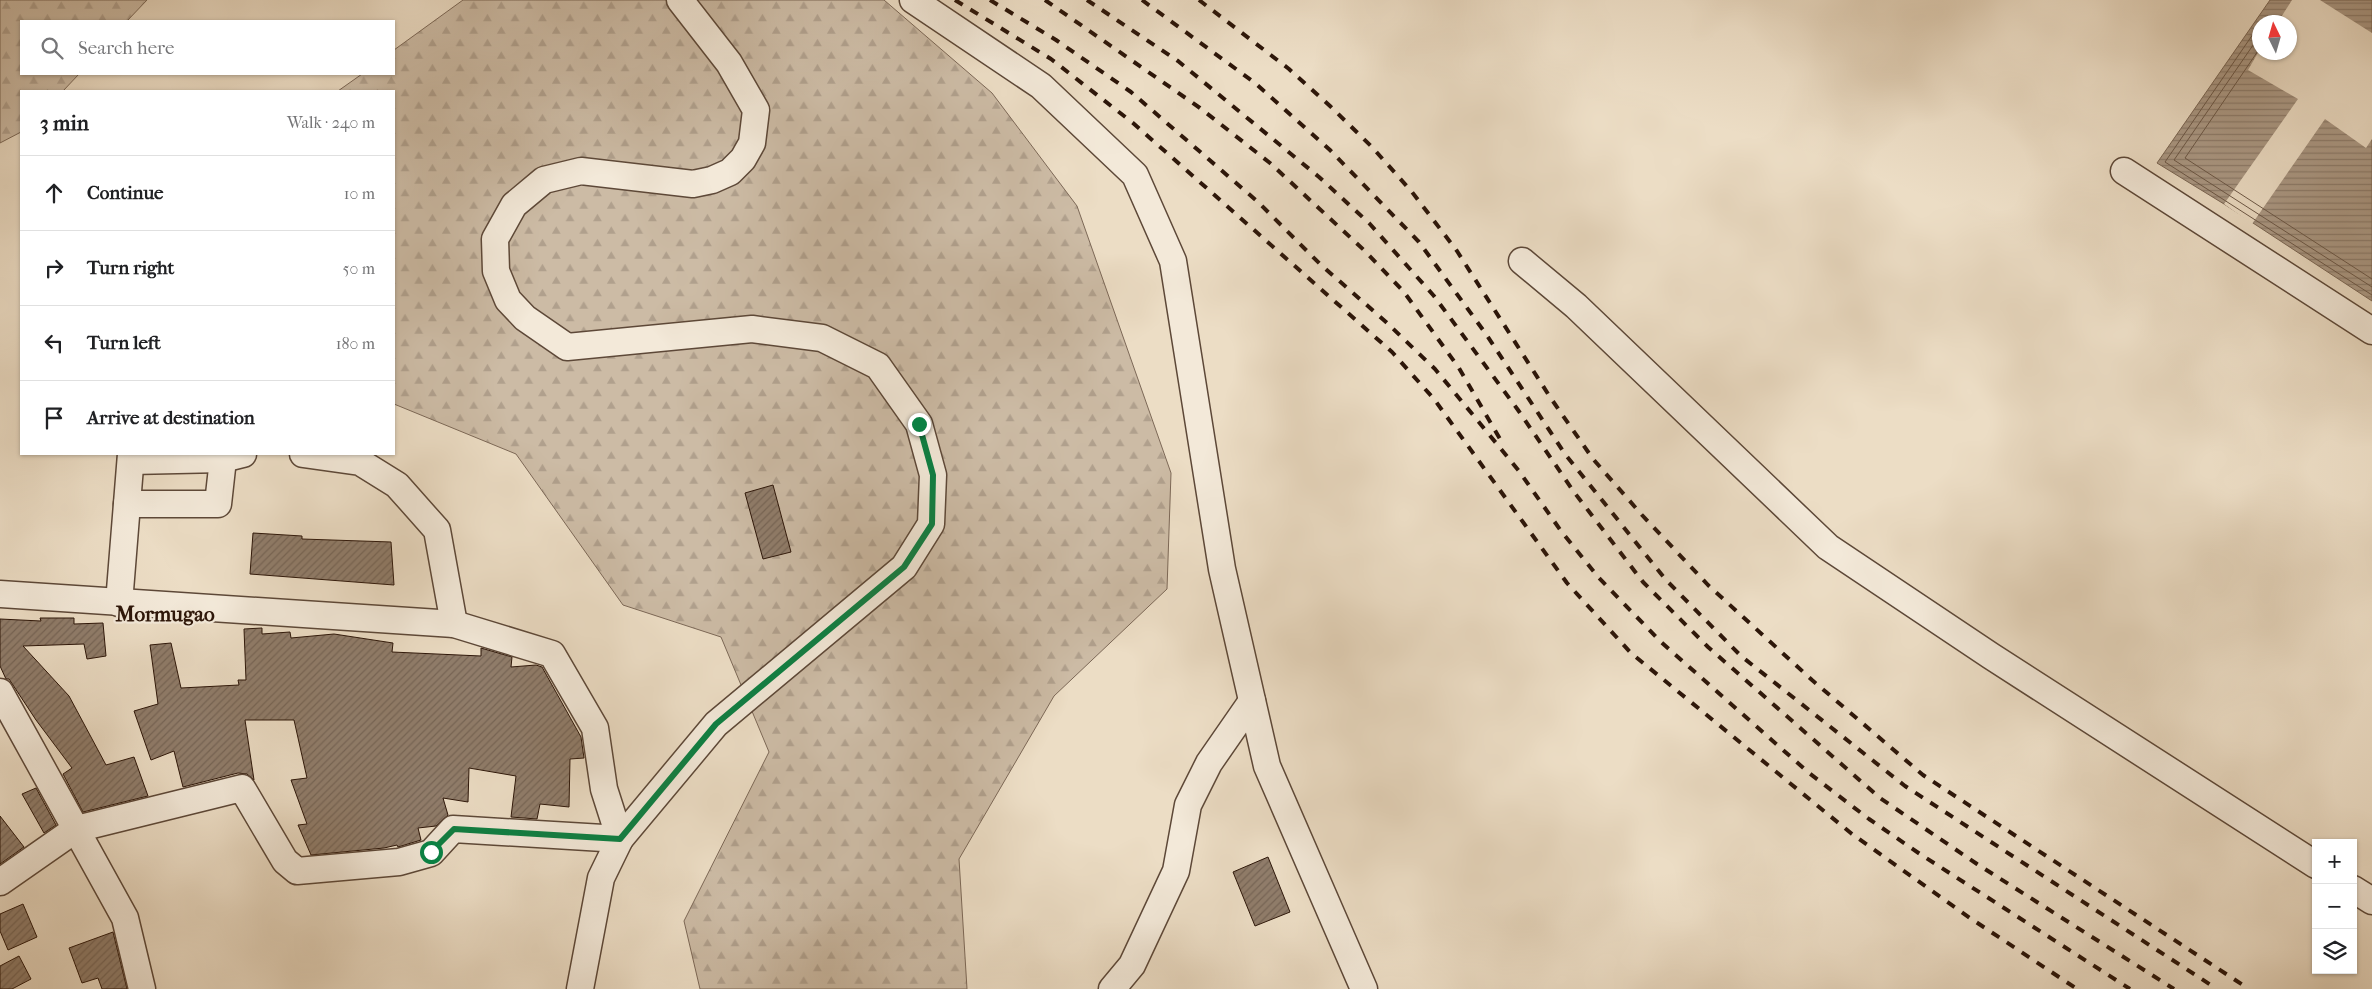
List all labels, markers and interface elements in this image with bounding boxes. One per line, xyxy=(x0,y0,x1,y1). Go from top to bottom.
north arrow xyxy=(2252,15,2297,60)
search box xyxy=(20,20,395,75)
icon: search xyxy=(38,34,66,62)
text: Search here xyxy=(78,37,174,59)
text: 3 min xyxy=(40,111,89,135)
text: Walk · 240 m xyxy=(287,113,375,132)
icon: ahead xyxy=(40,179,68,207)
text: Continue xyxy=(87,182,163,204)
text: 10 m xyxy=(344,184,375,203)
icon: right xyxy=(40,254,68,282)
text: Turn right xyxy=(87,257,174,279)
text: 50 m xyxy=(343,259,375,278)
icon: left xyxy=(40,329,68,357)
text: Turn left xyxy=(87,332,161,354)
text: 180 m xyxy=(336,334,375,353)
icon: arrive xyxy=(40,404,68,432)
text: Arrive at destination xyxy=(87,407,255,429)
route end xyxy=(908,413,931,436)
district label: Mormugao xyxy=(114,602,215,626)
map controls xyxy=(2312,839,2357,974)
button: + xyxy=(2312,839,2357,884)
route start xyxy=(420,841,443,864)
button: − xyxy=(2312,884,2357,929)
button: layers xyxy=(2312,929,2357,974)

